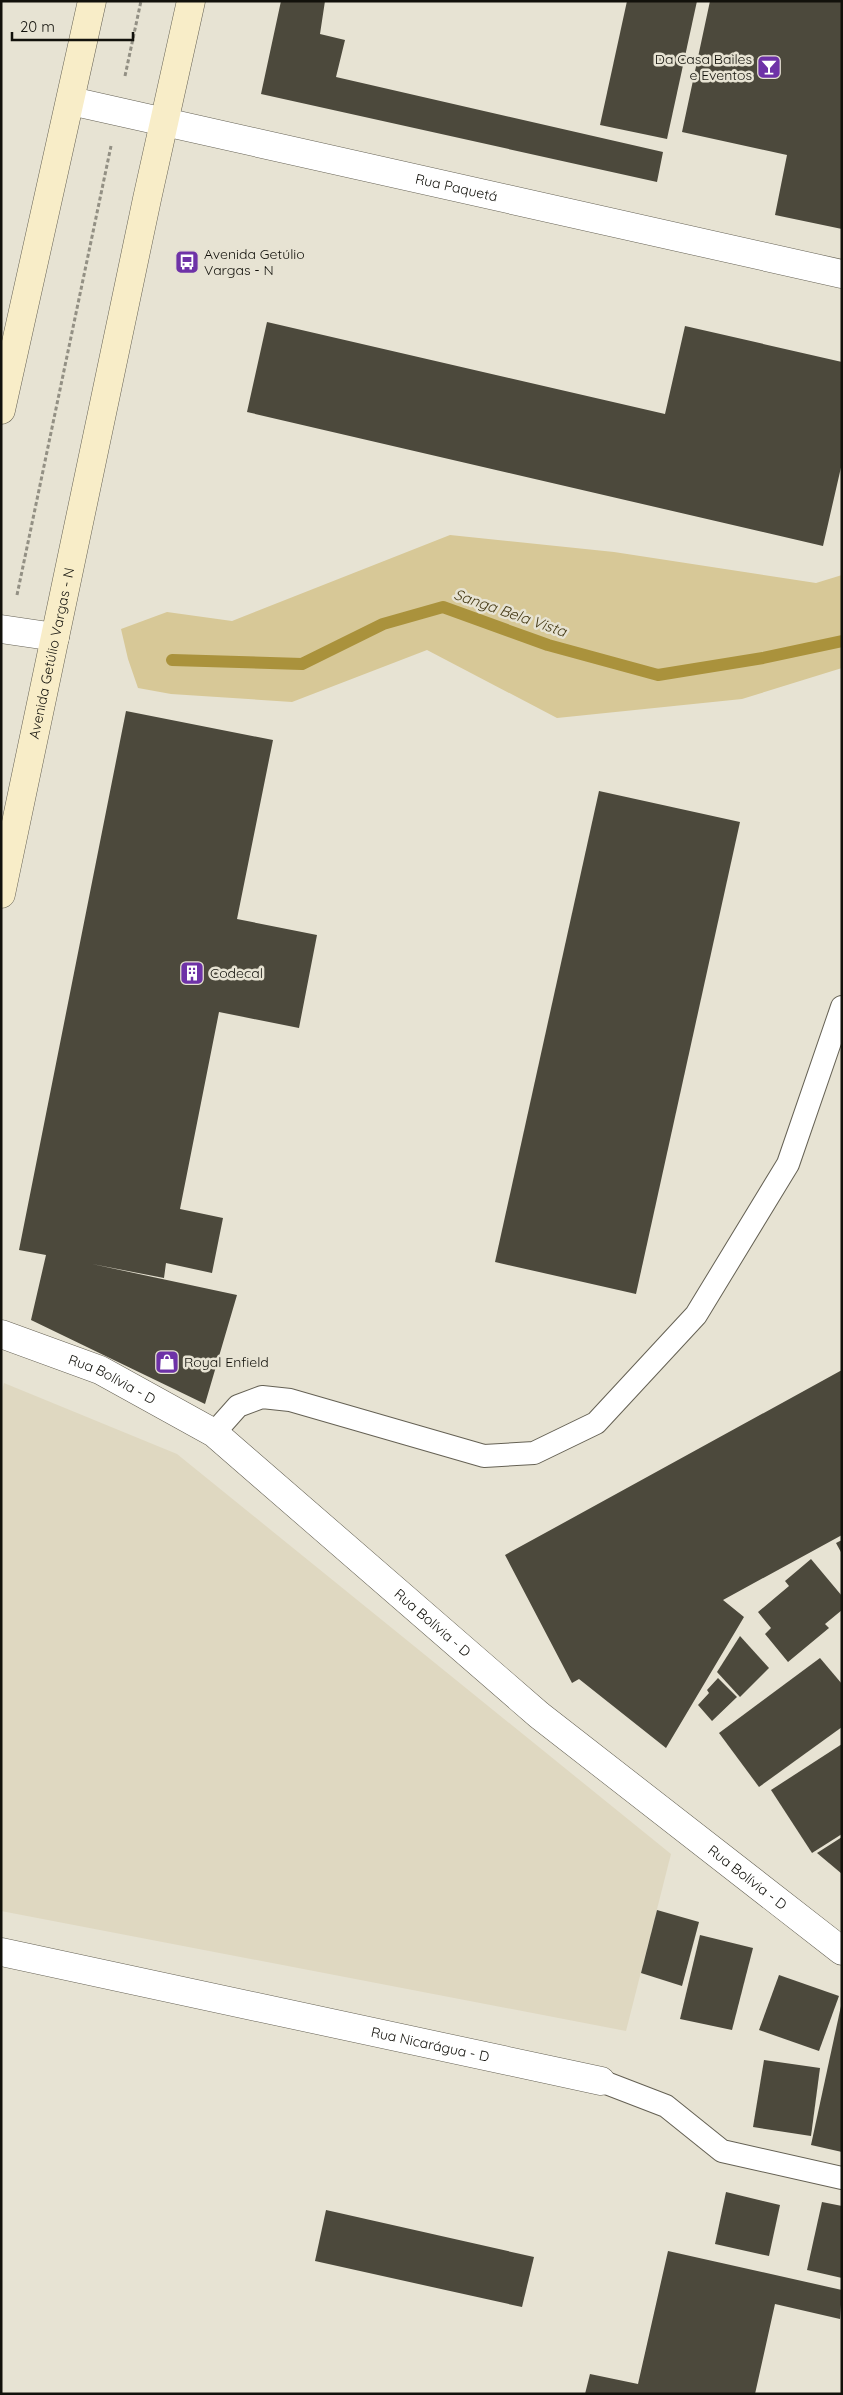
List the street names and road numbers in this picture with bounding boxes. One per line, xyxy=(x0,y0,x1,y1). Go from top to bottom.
street label: Rua Paquetá xyxy=(414,170,499,205)
street label: Avenida Getúlio Vargas - N xyxy=(25,566,78,741)
street label: Rua Bolívia - D xyxy=(66,1350,159,1408)
street label: Rua Bolívia - D xyxy=(391,1585,475,1661)
street label: Rua Bolívia - D xyxy=(704,1841,791,1914)
street label: Rua Nicarágua - D xyxy=(369,2023,491,2066)

